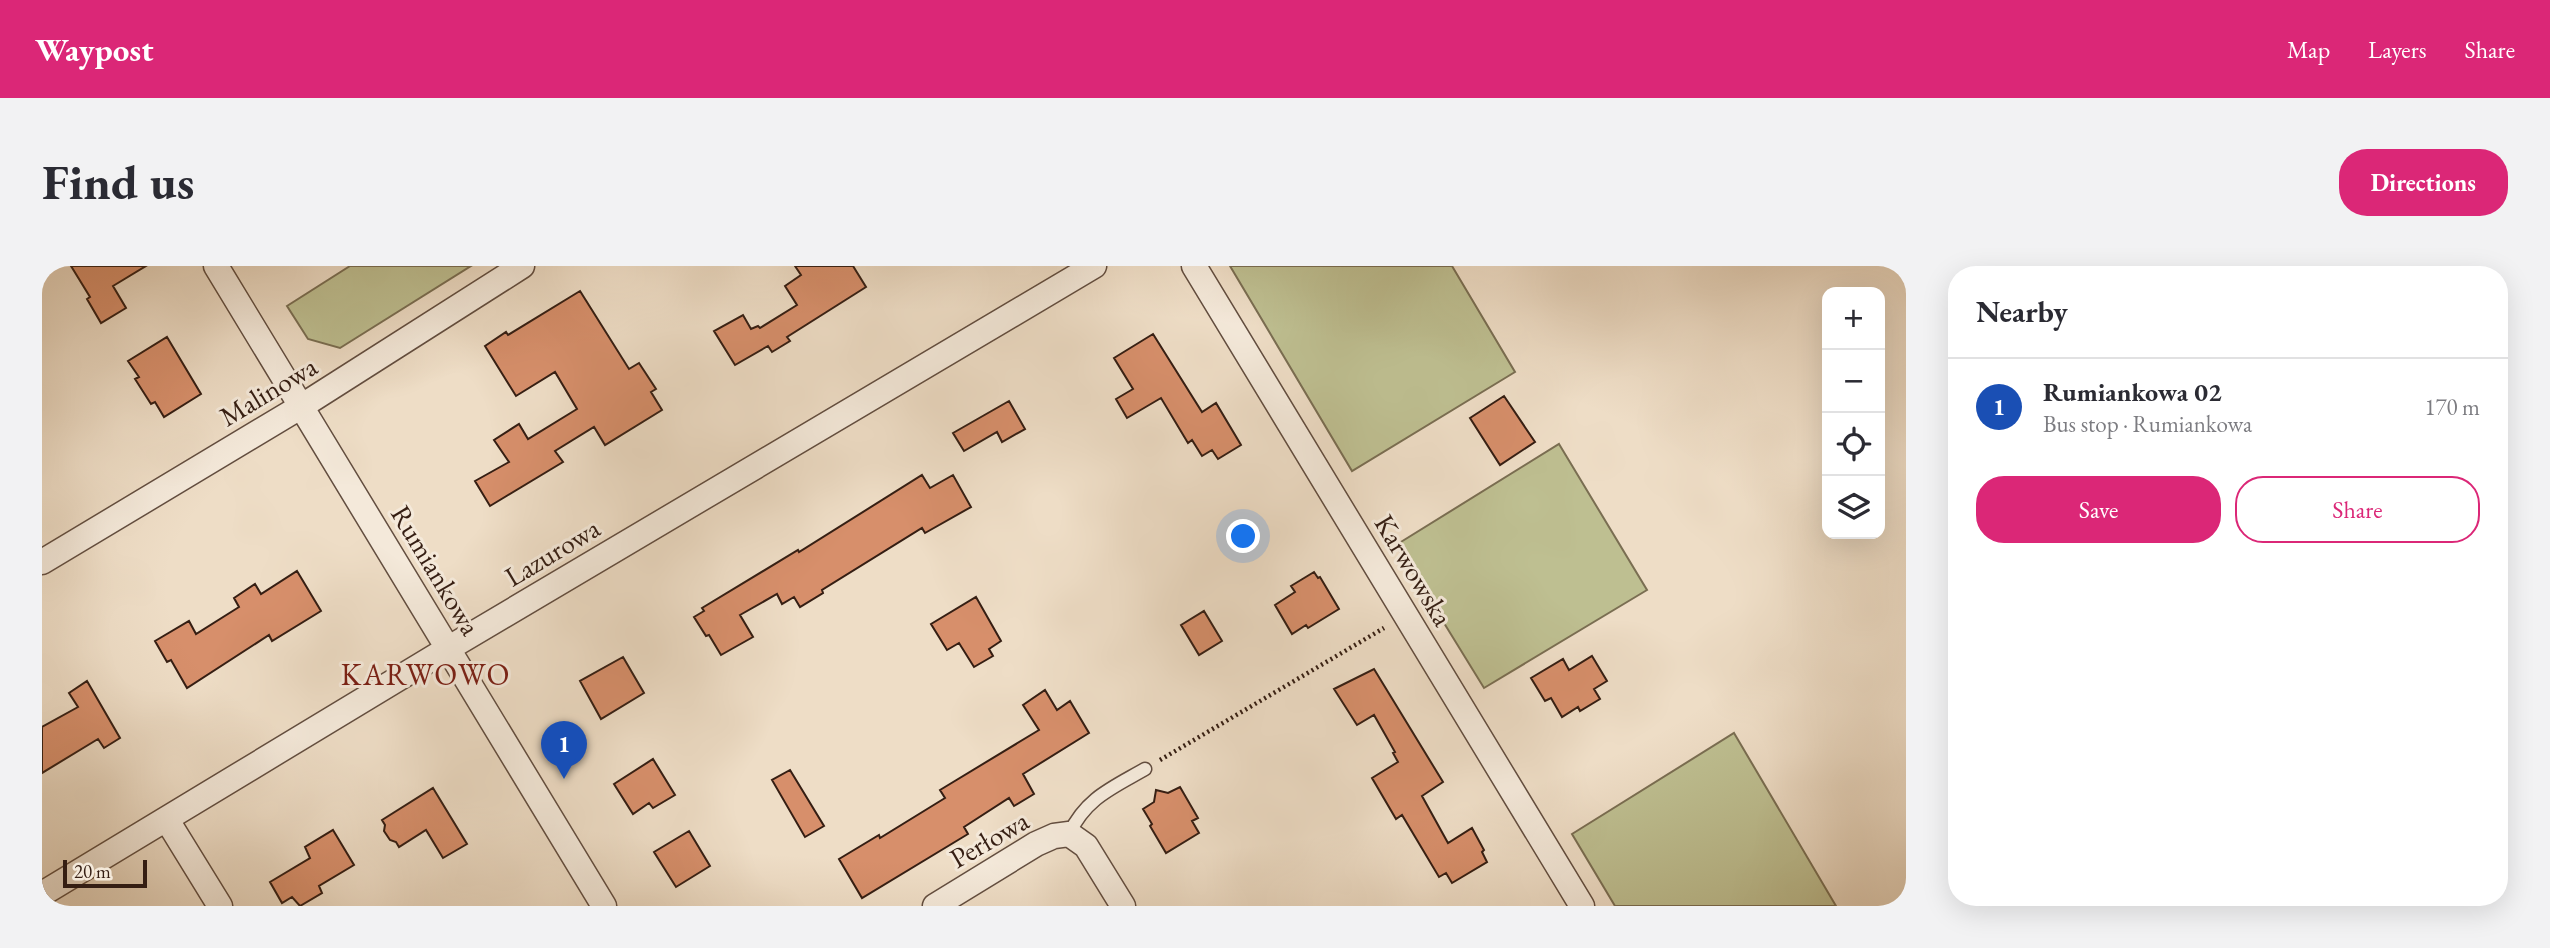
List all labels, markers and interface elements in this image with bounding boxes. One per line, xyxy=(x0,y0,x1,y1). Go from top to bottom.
text: Waypost xyxy=(35,28,154,71)
text: Map xyxy=(2287,34,2330,65)
text: Layers xyxy=(2368,34,2427,65)
text: Share xyxy=(2465,34,2515,65)
button: Directions xyxy=(2339,149,2508,216)
text: Find us xyxy=(42,150,194,214)
map controls xyxy=(1822,287,1885,539)
button: + xyxy=(1822,287,1885,350)
text: Nearby xyxy=(1976,292,2068,331)
street label: Malinowa xyxy=(213,347,324,434)
button: − xyxy=(1822,350,1885,413)
text: Rumiankowa 02 xyxy=(2043,375,2222,409)
text: 1 xyxy=(1993,392,2005,422)
text: 170 m xyxy=(2424,392,2480,422)
text: Bus stop · Rumiankowa xyxy=(2043,409,2252,439)
button: locate xyxy=(1822,413,1885,476)
button: layers xyxy=(1822,476,1885,539)
button: Save xyxy=(1976,476,2221,543)
button: Share xyxy=(2235,476,2480,543)
street label: Rumiankowa xyxy=(383,498,489,642)
street label: Karwowska xyxy=(1367,508,1462,633)
street label: Lazurowa xyxy=(498,509,607,594)
your location xyxy=(1226,519,1260,553)
district label: KARWOWO xyxy=(341,655,511,694)
pin: 1 xyxy=(541,721,587,779)
street label: Perłowa xyxy=(943,802,1036,876)
scale bar xyxy=(63,857,147,889)
text: 20 m xyxy=(74,859,111,884)

